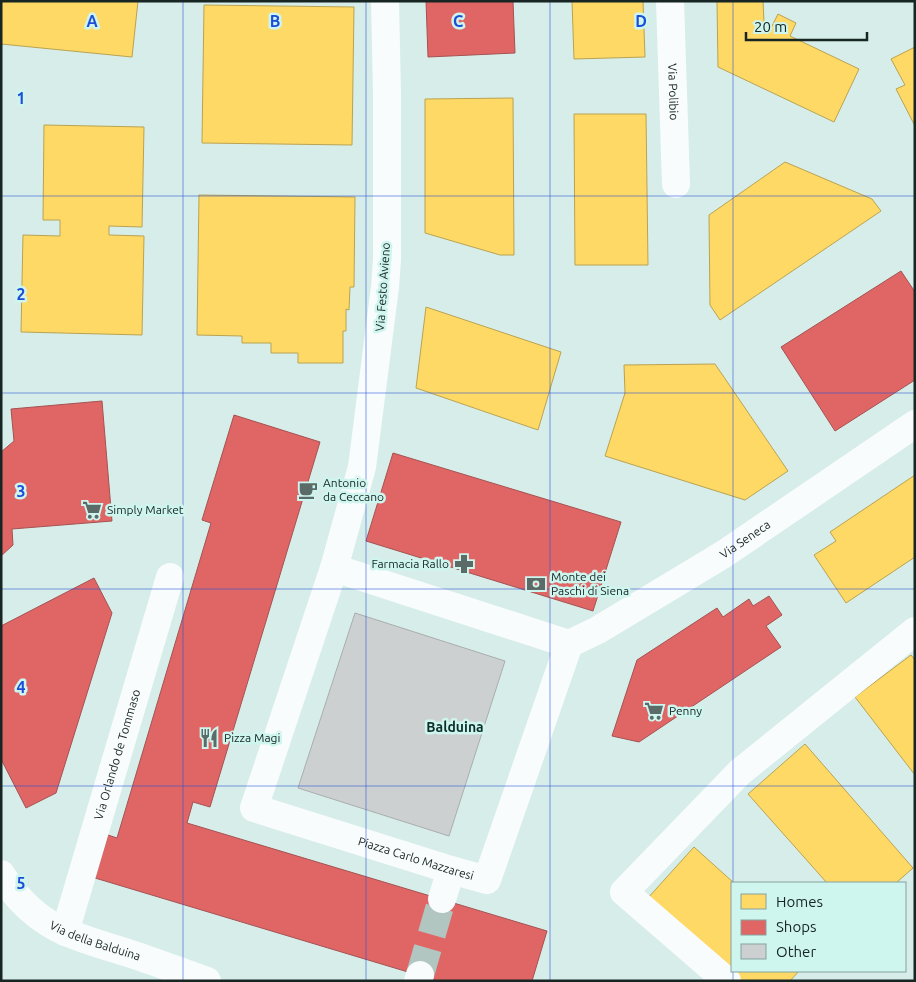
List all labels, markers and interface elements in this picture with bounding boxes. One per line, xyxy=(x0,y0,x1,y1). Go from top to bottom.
scale bar xyxy=(746,10,867,42)
text: A xyxy=(86,12,98,30)
text: B xyxy=(270,12,280,30)
text: C xyxy=(453,12,463,30)
text: D xyxy=(635,12,647,30)
text: 20 m xyxy=(754,18,787,35)
street label: Via Polibio xyxy=(666,63,681,121)
text: 1 xyxy=(16,89,26,107)
street label: Via Festo Avieno xyxy=(373,242,392,332)
text: 2 xyxy=(16,285,26,303)
place label: Antonio da Ceccano xyxy=(323,476,384,503)
cafe icon: Antonio da Ceccano xyxy=(297,479,319,501)
text: 3 xyxy=(16,482,26,500)
supermarket icon: Simply Market xyxy=(81,499,103,521)
place label: Simply Market xyxy=(107,503,184,516)
street label: Via Seneca xyxy=(717,517,773,561)
pharmacy icon: Farmacia Rallo xyxy=(453,553,475,575)
place label: Farmacia Rallo xyxy=(372,557,449,570)
place label: Monte dei Paschi di Siena xyxy=(551,570,629,597)
bank icon: Monte dei Paschi di Siena xyxy=(525,573,547,595)
text: 4 xyxy=(16,678,26,696)
street label: Via Orlando de Tommaso xyxy=(92,688,142,821)
supermarket icon: Penny xyxy=(643,700,665,722)
place label: Penny xyxy=(669,704,702,717)
district label: Balduina xyxy=(426,719,484,735)
restaurant icon: Pizza Magi xyxy=(198,727,220,749)
place label: Pizza Magi xyxy=(224,731,281,744)
street label: Piazza Carlo Mazzaresi xyxy=(357,834,475,882)
text: 5 xyxy=(16,874,26,892)
legend xyxy=(731,882,906,972)
text: Homes xyxy=(776,893,823,910)
street label: Via della Balduina xyxy=(48,918,142,963)
text: Shops xyxy=(776,918,817,935)
text: Other xyxy=(776,943,816,960)

